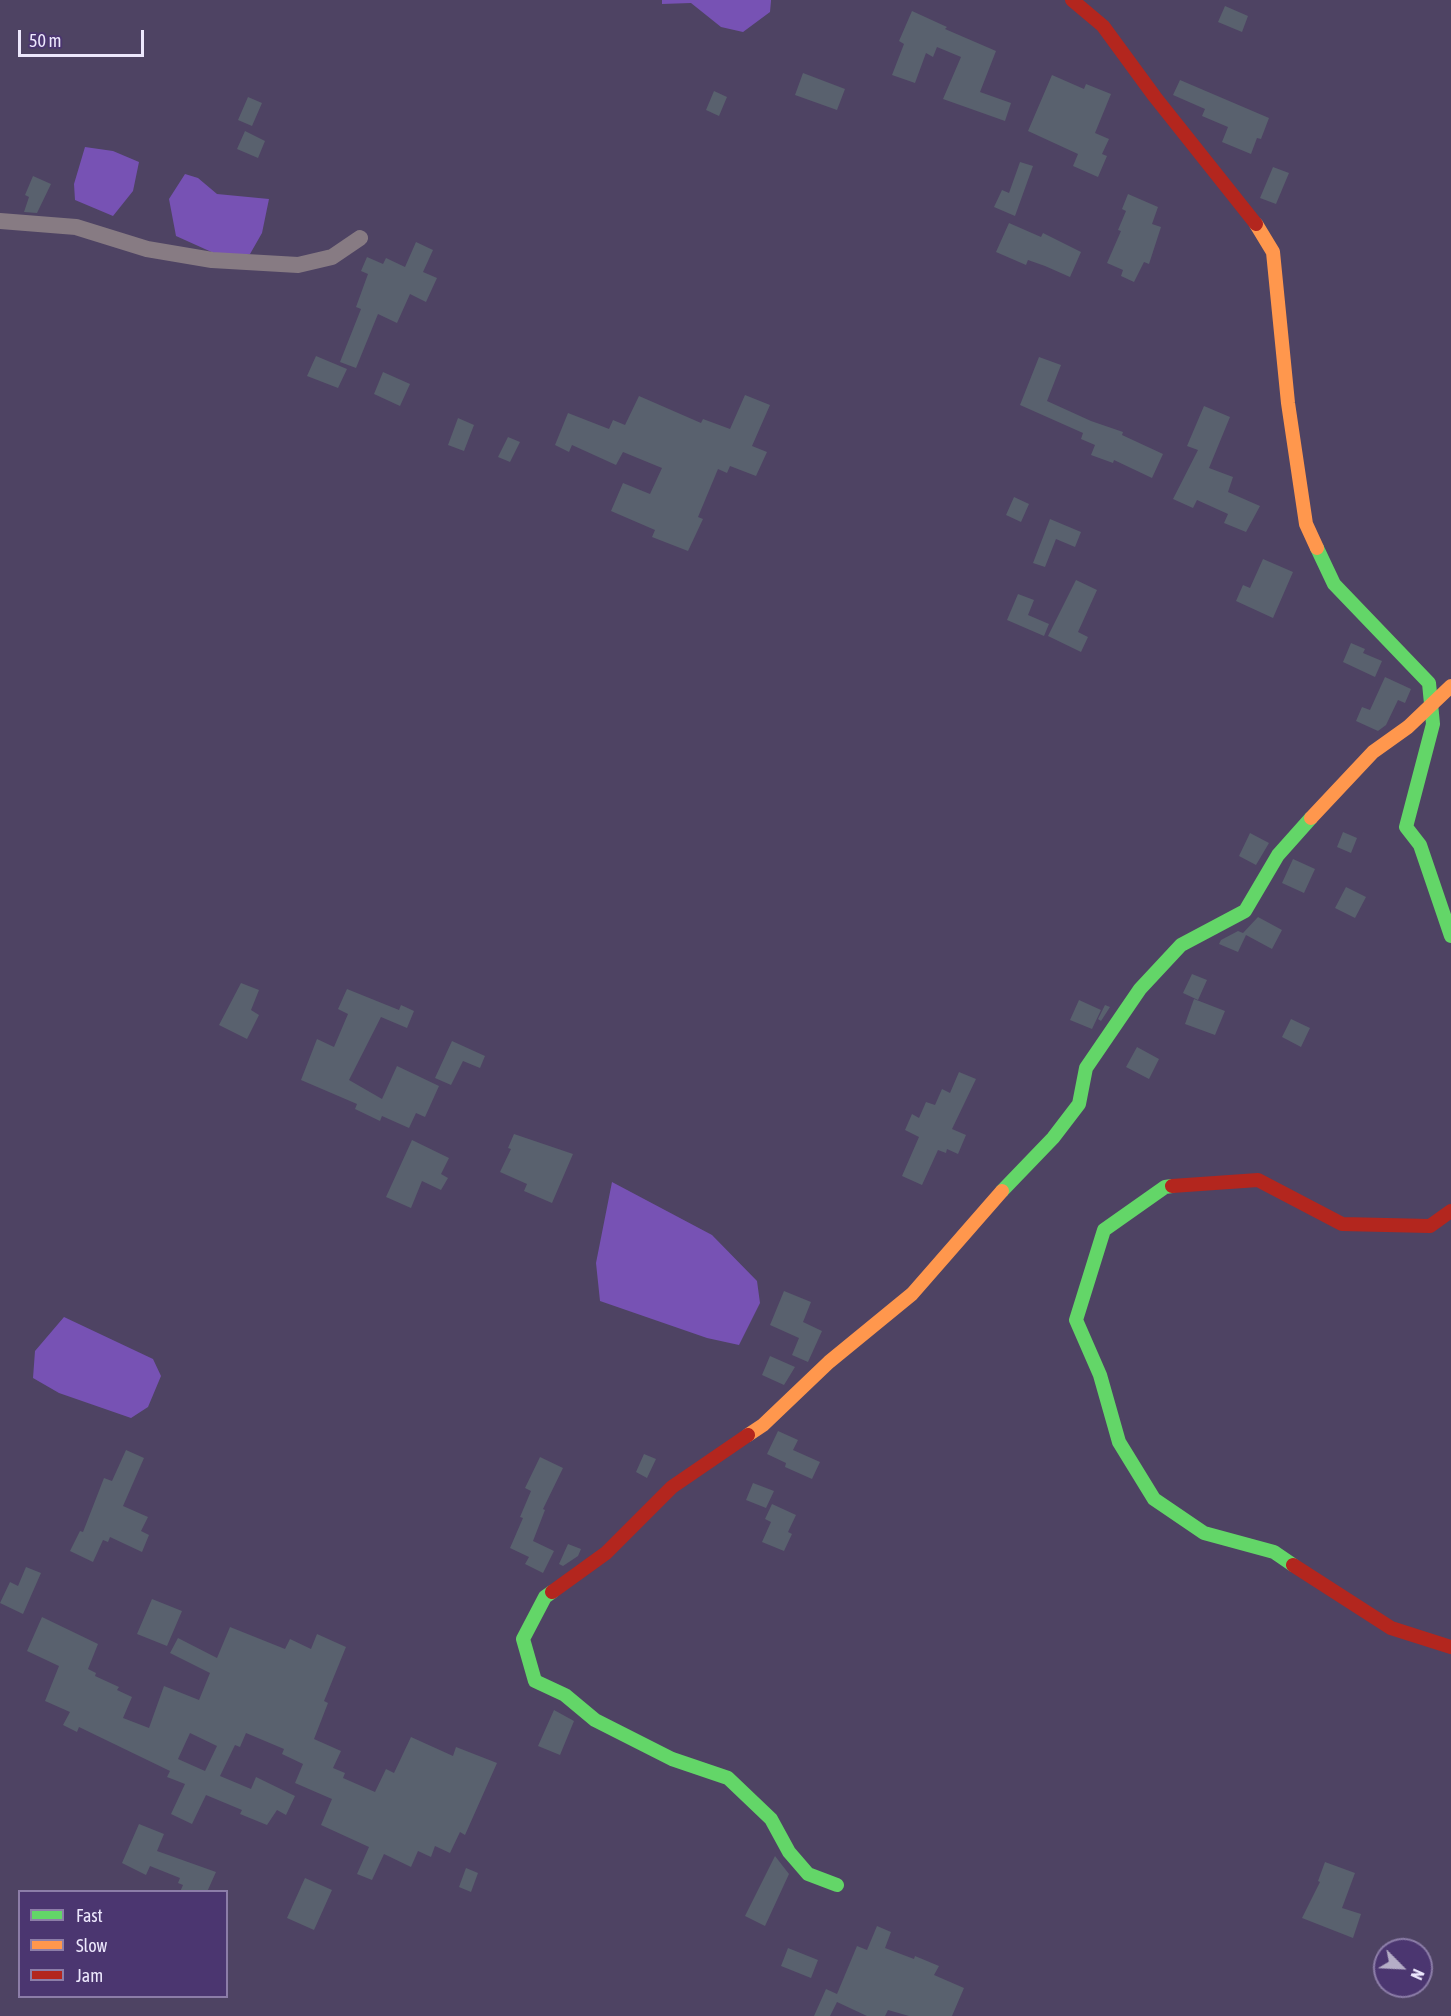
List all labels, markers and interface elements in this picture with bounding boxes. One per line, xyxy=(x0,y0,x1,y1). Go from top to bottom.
scale bar xyxy=(21,18,147,56)
text: 50 m xyxy=(29,30,61,51)
legend xyxy=(18,1890,228,1998)
text: Fast xyxy=(76,1905,103,1926)
text: Slow xyxy=(76,1935,107,1956)
north arrow xyxy=(1373,1938,1433,1998)
text: Jam xyxy=(76,1965,103,1986)
text: N xyxy=(1407,1967,1428,1982)

